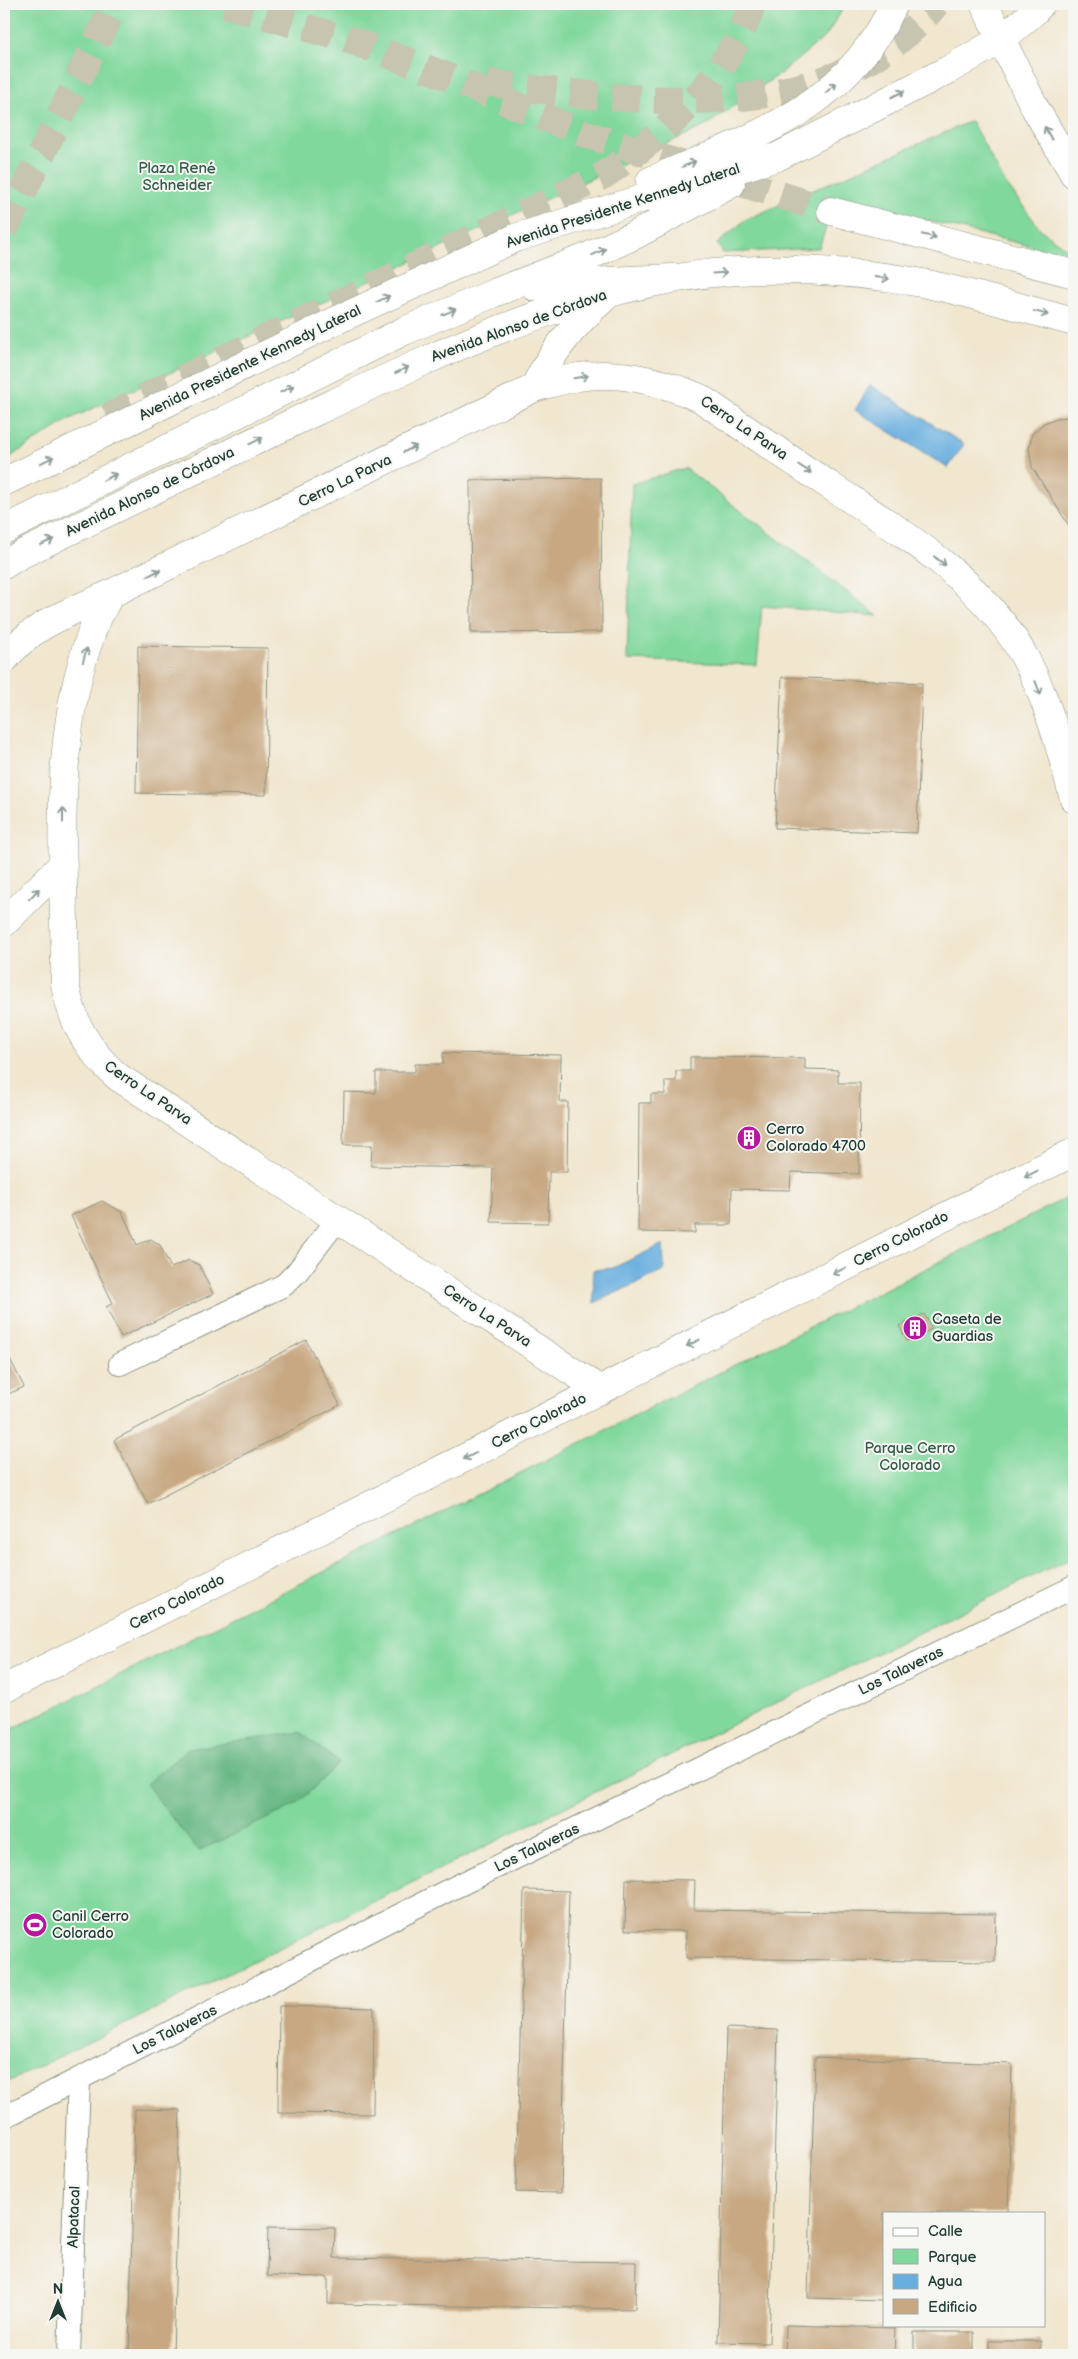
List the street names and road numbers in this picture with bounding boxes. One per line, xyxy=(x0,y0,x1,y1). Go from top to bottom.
street label: Avenida Presidente Kennedy Lateral xyxy=(504,159,742,253)
street label: Avenida Alonso de Córdova xyxy=(429,285,609,367)
street label: Avenida Presidente Kennedy Lateral xyxy=(136,301,364,425)
street label: Cerro La Parva xyxy=(697,392,791,464)
street label: Avenida Alonso de Córdova xyxy=(62,443,238,541)
street label: Cerro La Parva xyxy=(295,450,395,512)
street label: Cerro La Parva xyxy=(101,1057,195,1129)
street label: Cerro Colorado xyxy=(850,1207,952,1271)
street label: Cerro La Parva xyxy=(439,1280,535,1352)
street label: Cerro Colorado xyxy=(488,1389,590,1453)
street label: Cerro Colorado xyxy=(126,1570,228,1634)
street label: Los Talaveras xyxy=(855,1642,947,1700)
street label: Los Talaveras xyxy=(491,1819,583,1877)
street label: Los Talaveras xyxy=(130,2000,221,2059)
street label: Alpatacal xyxy=(63,2186,85,2248)

